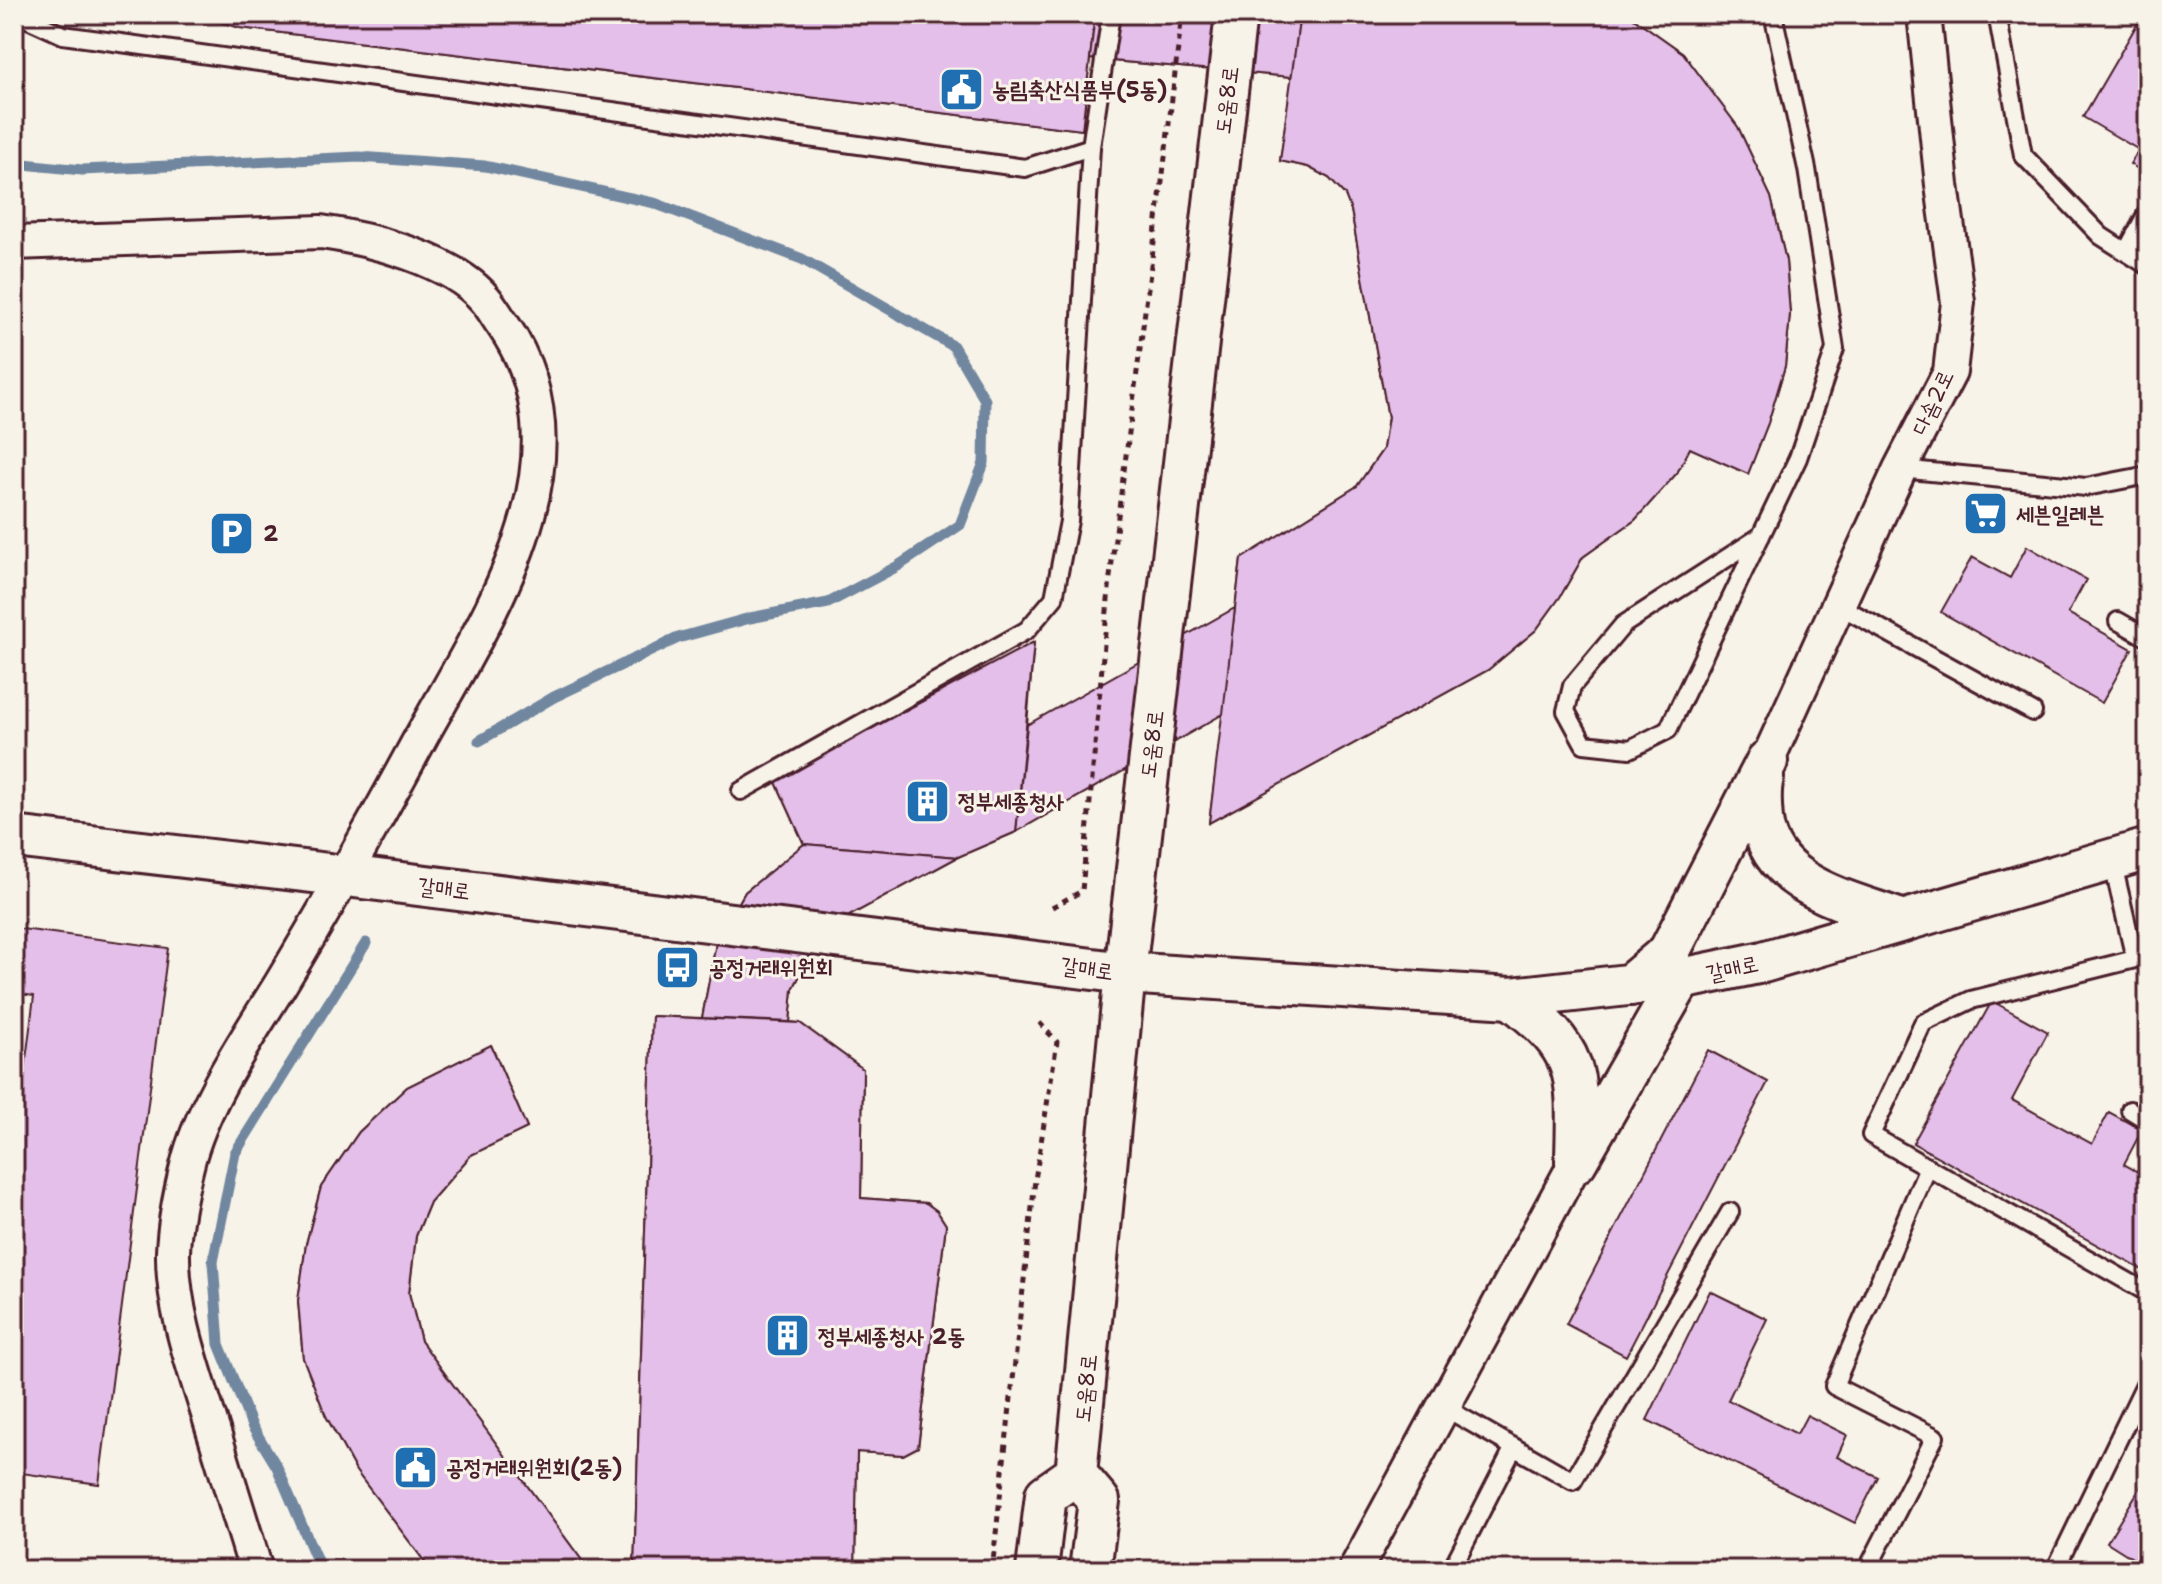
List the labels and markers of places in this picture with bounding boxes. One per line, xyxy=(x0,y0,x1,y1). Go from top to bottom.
public building icon: 농림축산식품부(5동) xyxy=(937,65,985,113)
place label: 농림축산식품부(5동) xyxy=(992,75,1168,104)
supermarket icon: 세븐일레븐 xyxy=(1961,490,2009,538)
place label: 세븐일레븐 xyxy=(2016,500,2105,529)
parking icon: 2 xyxy=(208,509,256,557)
place label: 2 xyxy=(263,519,278,548)
building icon: 정부세종청사 xyxy=(903,777,951,825)
place label: 정부세종청사 xyxy=(958,787,1065,816)
bus stop icon: 공정거래위원회 xyxy=(654,943,702,991)
place label: 공정거래위원회 xyxy=(709,953,833,982)
building icon: 정부세종청사 2동 xyxy=(763,1312,811,1360)
place label: 정부세종청사 2동 xyxy=(818,1322,965,1351)
public building icon: 공정거래위원회(2동) xyxy=(391,1443,439,1491)
place label: 공정거래위원회(2동) xyxy=(446,1453,622,1482)

